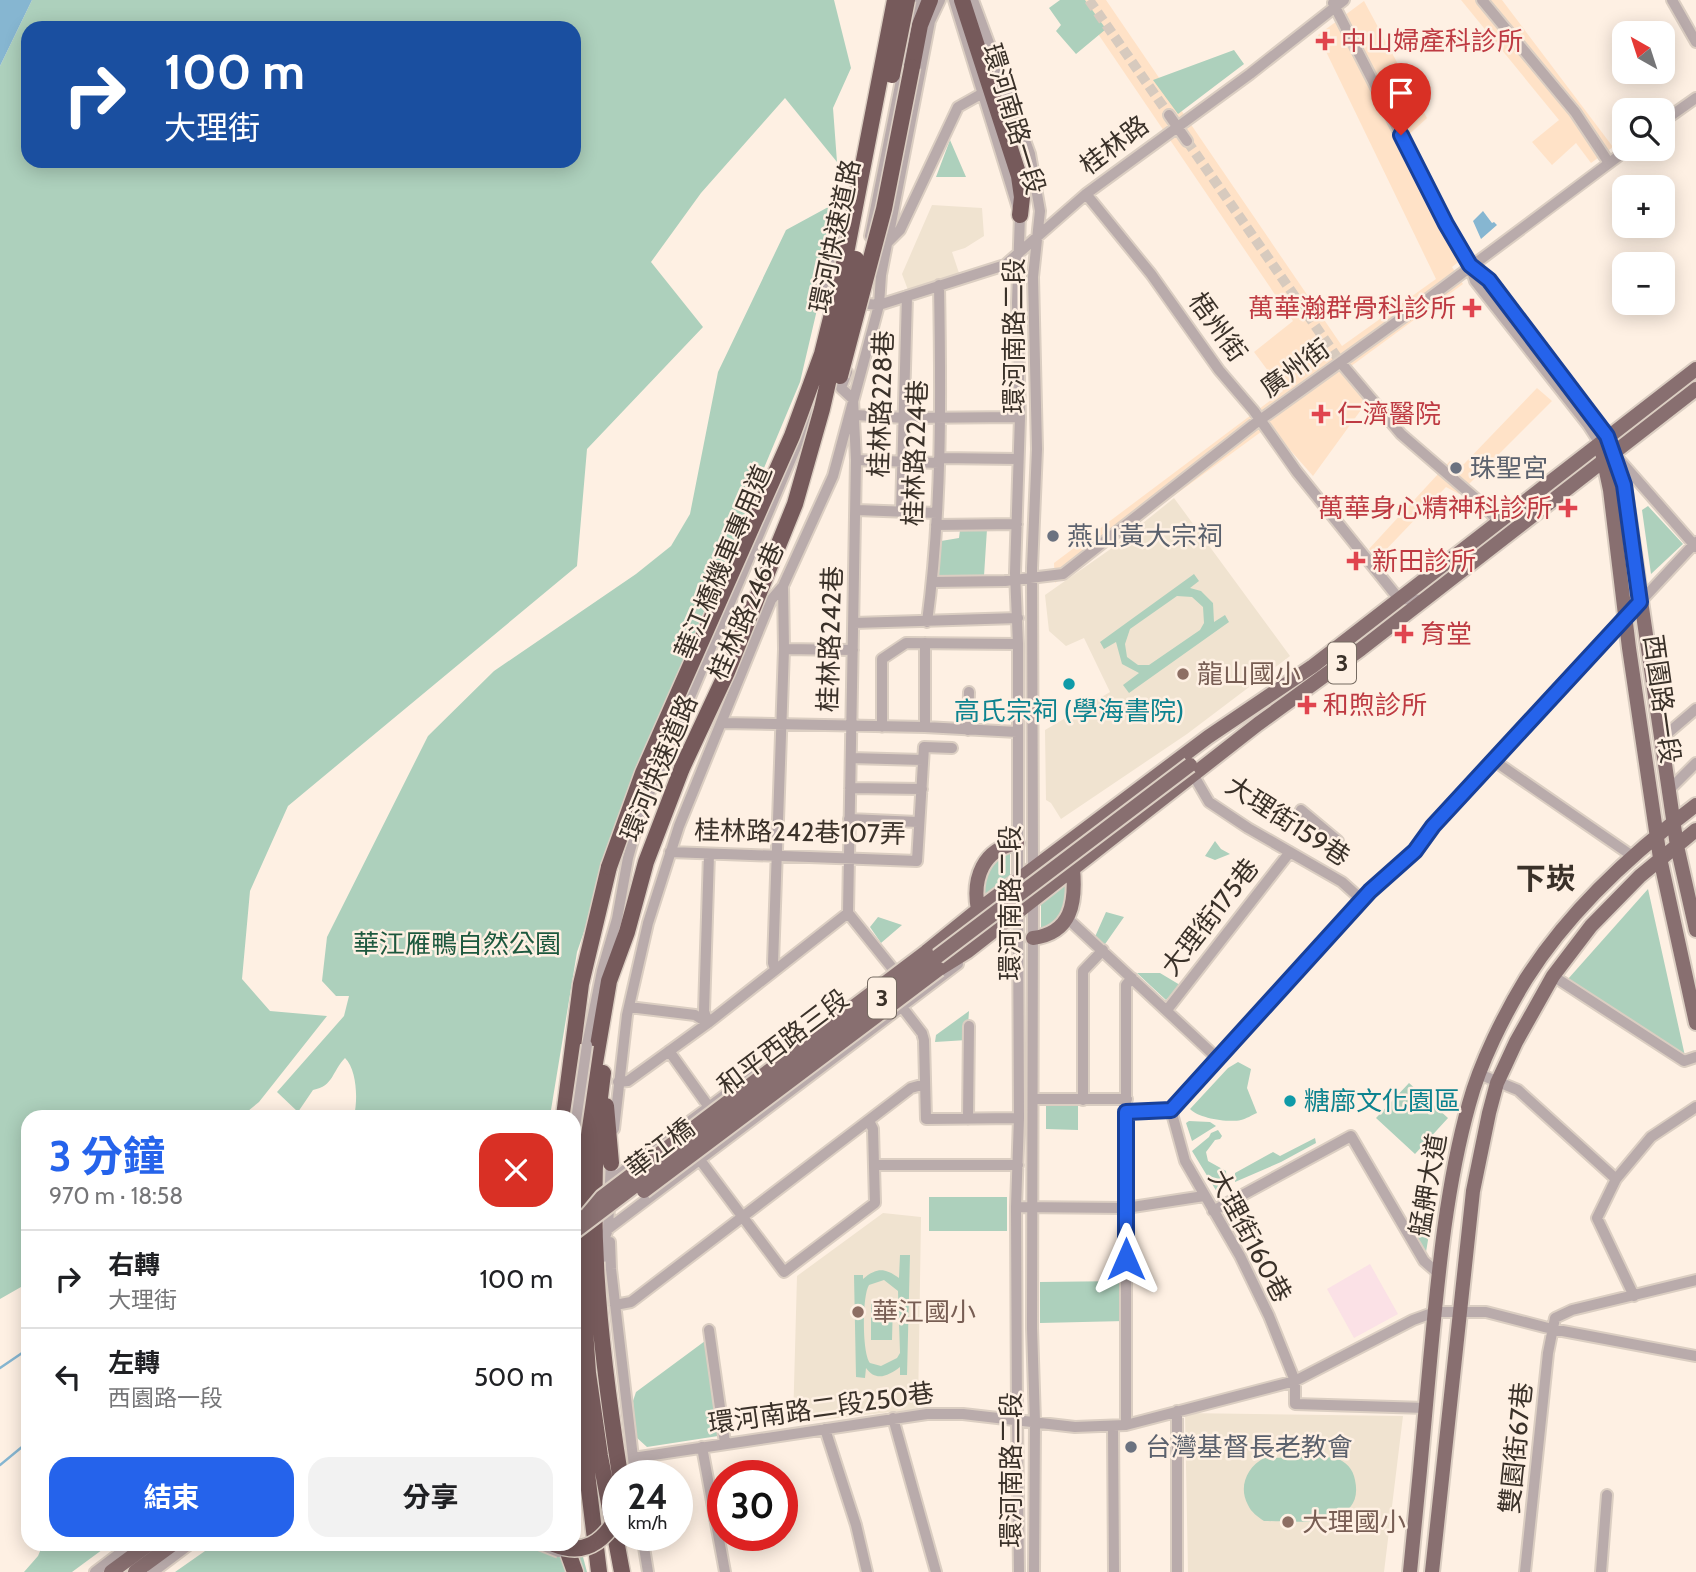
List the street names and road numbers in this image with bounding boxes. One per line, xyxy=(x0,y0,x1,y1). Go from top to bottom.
street label: 環河南路一段 xyxy=(976,40,1052,198)
street label: 桂林路 xyxy=(1073,109,1155,181)
street label: 環河快速道路 xyxy=(803,156,867,316)
street label: 環河南路二段 xyxy=(998,258,1030,414)
street label: 梧州街 xyxy=(1182,286,1254,368)
street label: 桂林路228巷 xyxy=(862,330,900,478)
street label: 廣州街 xyxy=(1254,332,1336,404)
street label: 桂林路224巷 xyxy=(896,379,934,527)
street label: 華江橋機車專用道 xyxy=(668,460,778,664)
street label: 桂林路246巷 xyxy=(701,537,791,685)
street label: 桂林路242巷 xyxy=(811,565,849,713)
street label: 西園路一段 xyxy=(1637,632,1687,766)
road number: 3 xyxy=(1328,642,1356,684)
street label: 環河快速道路 xyxy=(614,690,704,846)
street label: 大理街159巷 xyxy=(1220,769,1356,873)
street label: 桂林路242巷107弄 xyxy=(694,814,906,850)
street label: 環河南路二段 xyxy=(994,825,1026,981)
street label: 大理街175巷 xyxy=(1154,852,1266,982)
road number: 3 xyxy=(868,978,896,1018)
street label: 和平西路三段 xyxy=(711,982,855,1102)
street label: 華江橋 xyxy=(619,1112,701,1184)
street label: 艋舺大道 xyxy=(1403,1131,1453,1239)
street label: 大理街160巷 xyxy=(1202,1164,1298,1308)
street label: 環河南路二段250巷 xyxy=(706,1376,936,1440)
street label: 雙園街67巷 xyxy=(1493,1381,1539,1515)
street label: 環河南路二段 xyxy=(995,1392,1027,1548)

